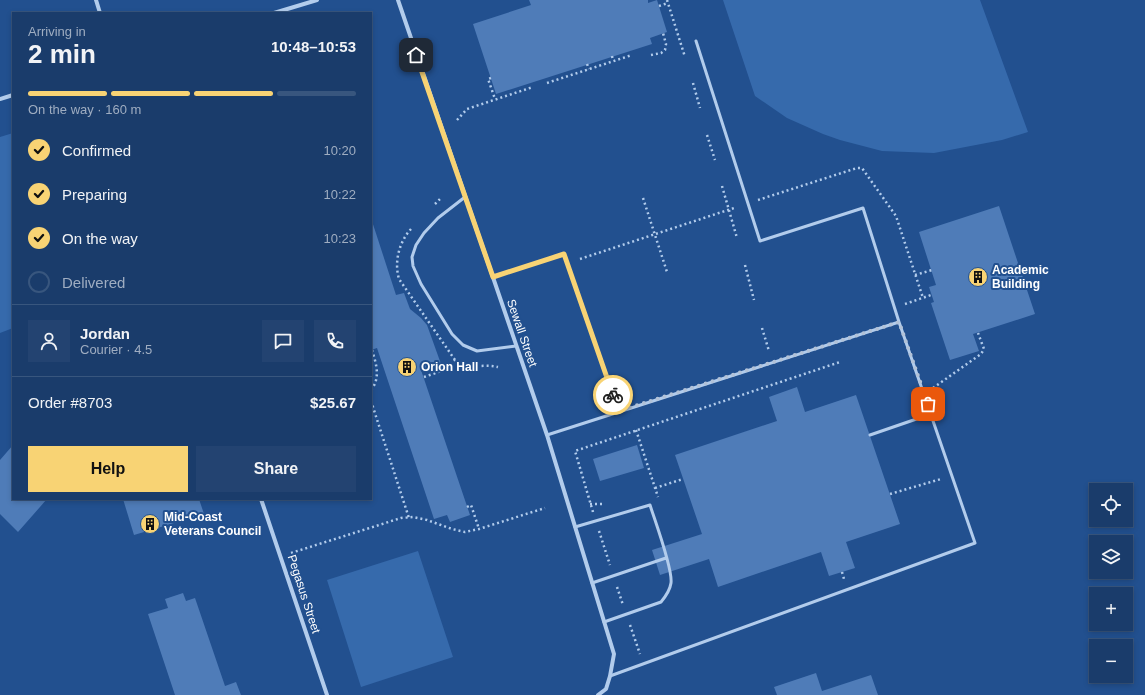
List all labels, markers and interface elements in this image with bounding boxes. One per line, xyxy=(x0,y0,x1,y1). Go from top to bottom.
text: Arriving in xyxy=(28,24,86,39)
text: 10:48–10:53 xyxy=(271,38,356,55)
pin xyxy=(399,38,433,72)
text: 2 min xyxy=(28,39,96,69)
icon: home xyxy=(405,44,427,66)
text: On the way · 160 m xyxy=(28,102,141,117)
icon: check xyxy=(28,139,50,161)
text: Confirmed xyxy=(62,142,131,159)
text: 10:20 xyxy=(323,143,356,158)
icon: check xyxy=(28,183,50,205)
text: Preparing xyxy=(62,186,127,203)
text: 10:22 xyxy=(323,187,356,202)
icon: check xyxy=(28,227,50,249)
text: On the way xyxy=(62,230,138,247)
text: 10:23 xyxy=(323,231,356,246)
place label: Academic Building xyxy=(992,263,1049,291)
building icon: Academic Building xyxy=(967,266,989,288)
text: Delivered xyxy=(62,274,125,291)
street label: Sewall Street xyxy=(504,297,540,369)
button: person xyxy=(28,320,70,362)
button: chat xyxy=(262,320,304,362)
button: phone xyxy=(314,320,356,362)
text: Jordan xyxy=(80,325,130,342)
text: Courier · 4.5 xyxy=(80,342,152,357)
building icon: Orion Hall xyxy=(396,356,418,378)
place label: Orion Hall xyxy=(421,360,478,374)
courier xyxy=(593,375,633,415)
icon: bike xyxy=(602,384,624,406)
pin xyxy=(911,387,945,421)
icon: bag xyxy=(917,393,939,415)
text: Order #8703 xyxy=(28,394,112,411)
text: $25.67 xyxy=(310,394,356,411)
button: Help xyxy=(28,446,188,492)
button: Share xyxy=(196,446,356,492)
map controls xyxy=(1089,483,1133,683)
button: locate xyxy=(1089,483,1133,527)
place label: Mid-Coast Veterans Council xyxy=(164,510,261,538)
building icon: Mid-Coast Veterans Council xyxy=(139,513,161,535)
button: layers xyxy=(1089,535,1133,579)
street label: Pegasus Street xyxy=(285,553,324,636)
button: + xyxy=(1089,587,1133,631)
button: − xyxy=(1089,639,1133,683)

